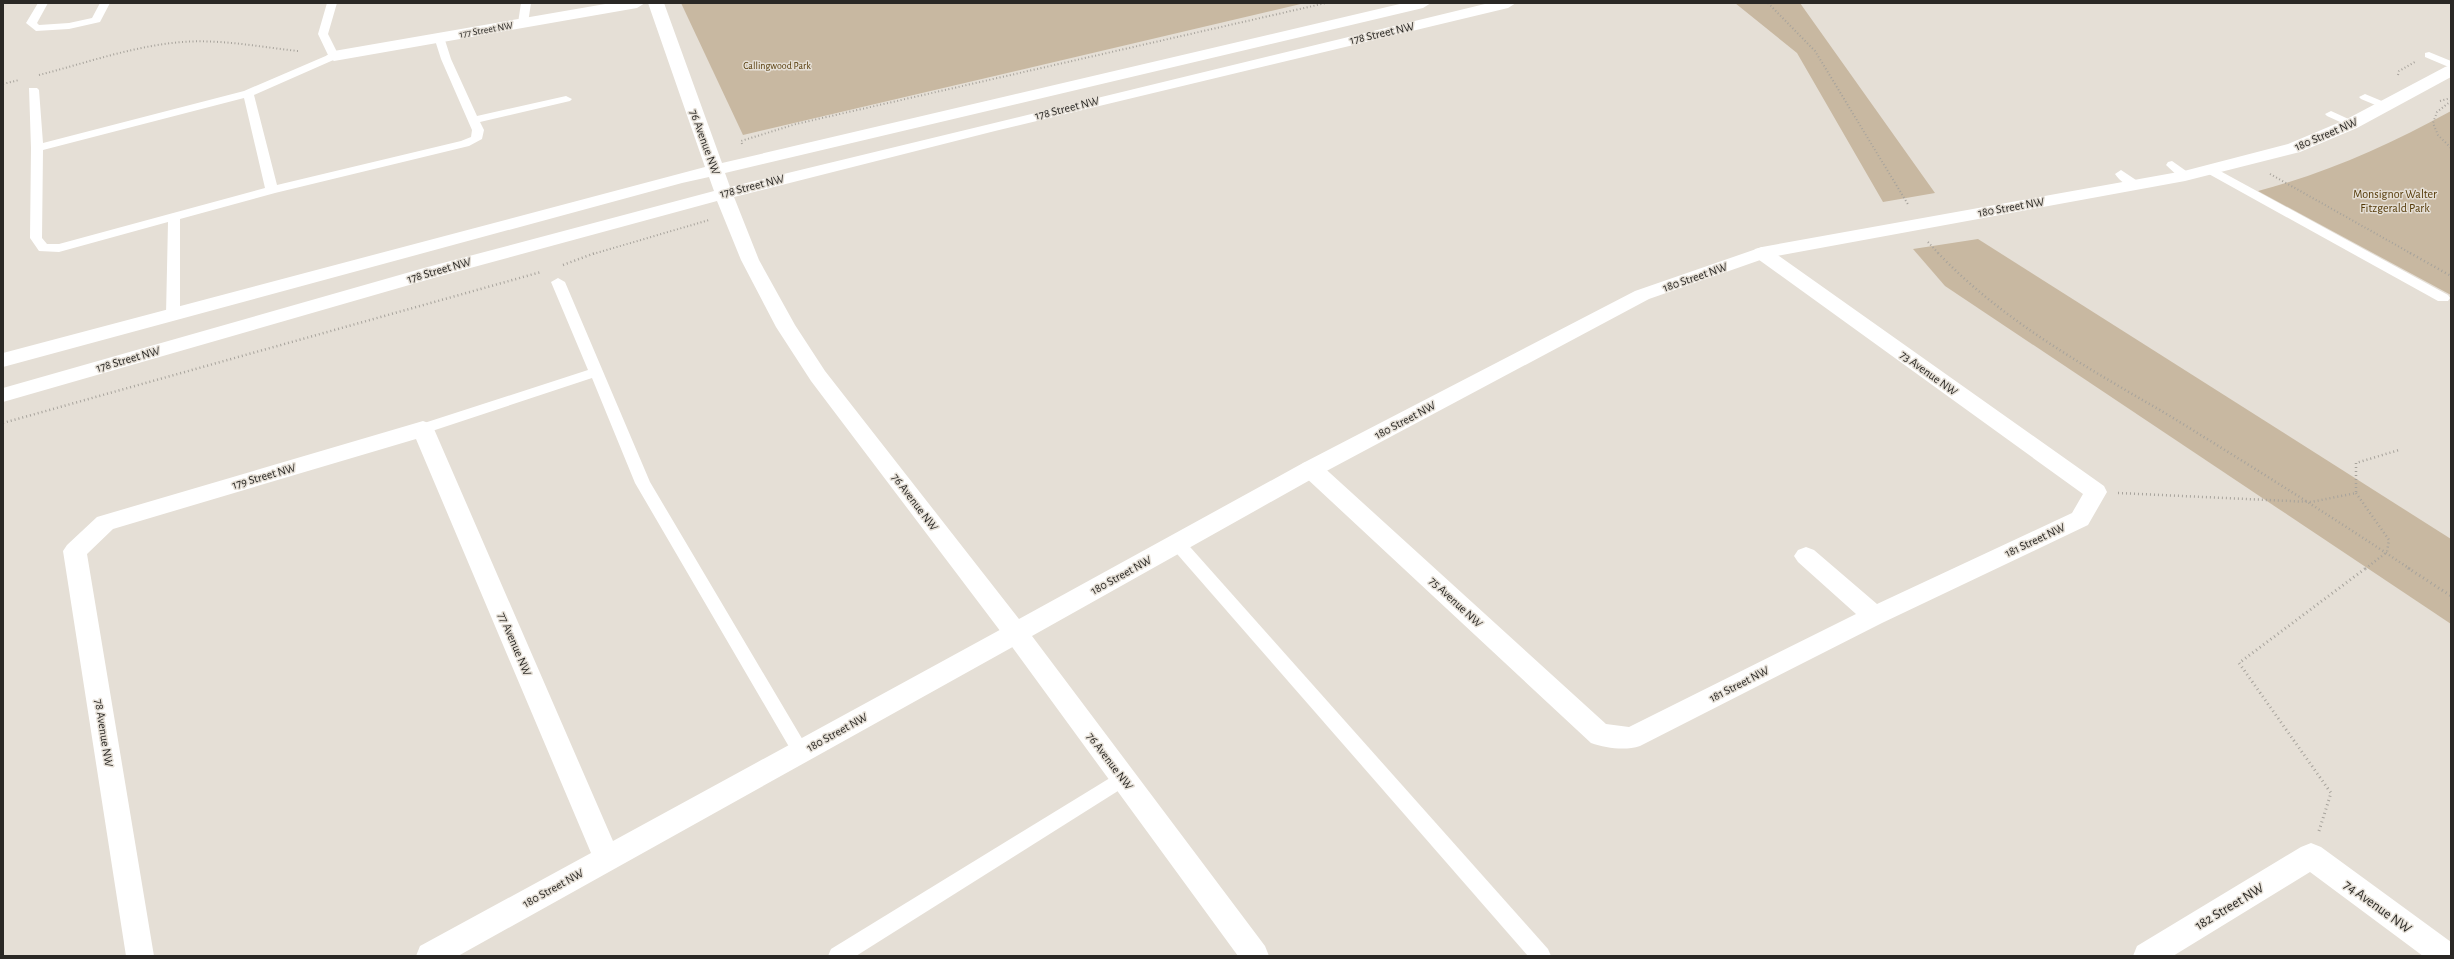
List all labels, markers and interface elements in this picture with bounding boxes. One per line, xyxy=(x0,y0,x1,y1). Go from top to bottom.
street label: 177 Street NW xyxy=(459,20,514,40)
street label: 178 Street NW xyxy=(1349,20,1416,46)
park label: Callingwood Park xyxy=(743,61,811,71)
street label: 178 Street NW xyxy=(1034,94,1101,122)
street label: 76 Avenue NW xyxy=(688,108,722,176)
street label: 180 Street NW xyxy=(2293,115,2359,153)
street label: 178 Street NW xyxy=(719,172,786,200)
park label: Monsignor Walter Fitzgerald Park xyxy=(2353,188,2437,214)
street label: 180 Street NW xyxy=(1977,195,2045,219)
street label: 178 Street NW xyxy=(406,255,473,285)
street label: 180 Street NW xyxy=(1661,260,1729,294)
street label: 178 Street NW xyxy=(95,344,162,374)
street label: 73 Avenue NW xyxy=(1898,348,1960,398)
street label: 180 Street NW xyxy=(1373,399,1438,441)
street label: 179 Street NW xyxy=(231,461,297,491)
street label: 76 Avenue NW xyxy=(890,471,941,533)
street label: 181 Street NW xyxy=(2003,521,2067,559)
street label: 180 Street NW xyxy=(1089,553,1153,597)
street label: 75 Avenue NW xyxy=(1427,575,1485,630)
street label: 77 Avenue NW xyxy=(496,611,534,678)
street label: 181 Street NW xyxy=(1707,664,1771,704)
street label: 78 Avenue NW xyxy=(93,698,115,768)
street label: 180 Street NW xyxy=(805,710,869,754)
street label: 76 Avenue NW xyxy=(1085,730,1136,792)
street label: 180 Street NW xyxy=(521,866,585,910)
street label: 74 Avenue NW xyxy=(2341,878,2414,936)
street label: 182 Street NW xyxy=(2193,881,2267,933)

